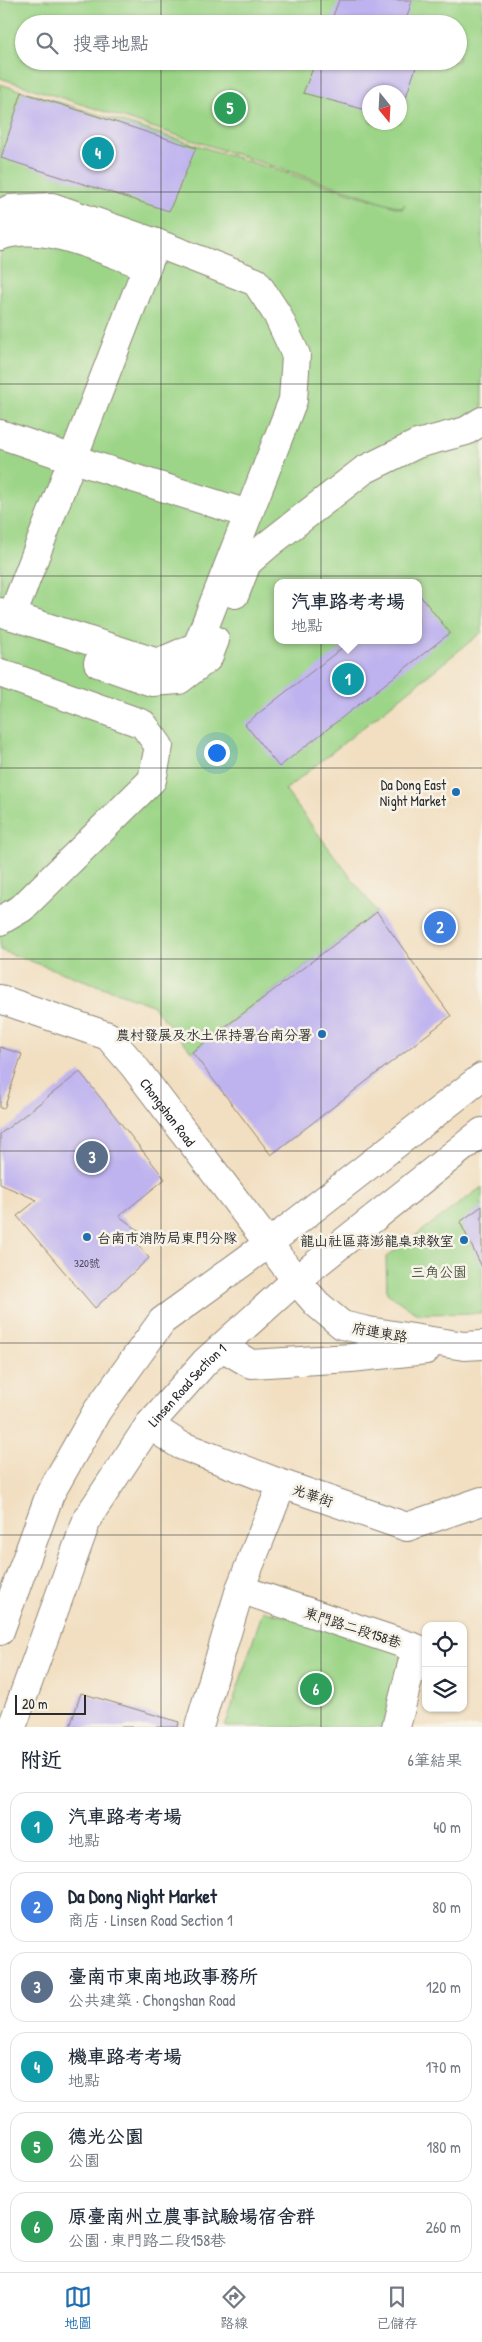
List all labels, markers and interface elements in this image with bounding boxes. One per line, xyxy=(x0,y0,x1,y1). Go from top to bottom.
search box xyxy=(15,15,467,70)
icon: search xyxy=(33,29,61,57)
text: 搜尋地點 xyxy=(73,30,149,56)
north arrow xyxy=(362,85,407,130)
pin: 5 xyxy=(214,89,246,127)
pin: 4 xyxy=(82,134,114,172)
popup xyxy=(274,579,422,644)
text: 汽車路考考場 xyxy=(291,588,405,614)
text: 地點 xyxy=(291,614,323,636)
pin: 1 xyxy=(332,660,364,698)
your location xyxy=(204,740,230,766)
place label: Da Dong East Night Market xyxy=(380,775,446,811)
marker: Da Dong East Night Market xyxy=(450,786,462,798)
pin: 2 xyxy=(424,908,456,946)
place label: 農村發展及水土保持署台南分署 xyxy=(116,1025,312,1044)
marker: 農村發展及水土保持署台南分署 xyxy=(316,1028,328,1040)
street label: Chongshan Road xyxy=(136,1074,201,1150)
pin: 3 xyxy=(76,1138,108,1176)
place label: 台南市消防局東門分隊 xyxy=(97,1228,237,1247)
marker: 台南市消防局東門分隊 xyxy=(81,1231,93,1243)
place label: 龍山社區蔣澎龍桌球教室 xyxy=(300,1231,454,1250)
marker: 龍山社區蔣澎龍桌球教室 xyxy=(458,1234,470,1246)
house number: 320號 xyxy=(74,1256,100,1270)
park label: 三角公園 xyxy=(411,1262,467,1281)
street label: 府連東路 xyxy=(351,1318,409,1346)
street label: Linsen Road Section 1 xyxy=(143,1338,230,1430)
street label: 光華街 xyxy=(290,1479,336,1511)
street label: 東門路二段158巷 xyxy=(302,1602,405,1652)
map controls xyxy=(422,1622,467,1712)
button: locate xyxy=(422,1622,467,1667)
button: layers xyxy=(422,1667,467,1712)
pin: 6 xyxy=(300,1670,332,1708)
scale bar xyxy=(15,1692,86,1715)
text: 20 m xyxy=(22,1694,48,1713)
text: 附近 xyxy=(20,1745,62,1774)
text: 6筆結果 xyxy=(408,1749,462,1771)
text: 汽車路考考場 xyxy=(68,1803,182,1829)
text: 1 xyxy=(34,1816,40,1838)
text: 40 m xyxy=(433,1816,461,1838)
text: 地點 xyxy=(68,1829,100,1851)
text: Da Dong Night Market xyxy=(68,1883,217,1909)
text: 2 xyxy=(33,1896,41,1918)
text: 80 m xyxy=(432,1896,461,1918)
text: 商店 · Linsen Road Section 1 xyxy=(68,1909,233,1931)
text: 臺南市東南地政事務所 xyxy=(68,1963,258,1989)
text: 3 xyxy=(33,1976,41,1998)
text: 120 m xyxy=(426,1976,461,1998)
text: 公共建築 · Chongshan Road xyxy=(68,1989,235,2011)
text: 機車路考考場 xyxy=(68,2043,182,2069)
text: 4 xyxy=(34,2056,40,2078)
text: 170 m xyxy=(426,2056,461,2078)
text: 地點 xyxy=(68,2069,100,2091)
text: 德光公園 xyxy=(68,2123,144,2149)
text: 5 xyxy=(34,2136,40,2158)
text: 180 m xyxy=(427,2136,461,2158)
text: 公園 xyxy=(68,2149,100,2171)
text: 原臺南州立農事試驗場宿舍群 xyxy=(68,2203,315,2229)
text: 6 xyxy=(34,2216,40,2238)
text: 260 m xyxy=(425,2216,461,2238)
text: 公園 · 東門路二段158巷 xyxy=(68,2229,226,2251)
tab: 地圖 xyxy=(64,2283,92,2332)
tab: 路線 xyxy=(220,2283,248,2332)
tab: 已儲存 xyxy=(376,2283,418,2332)

